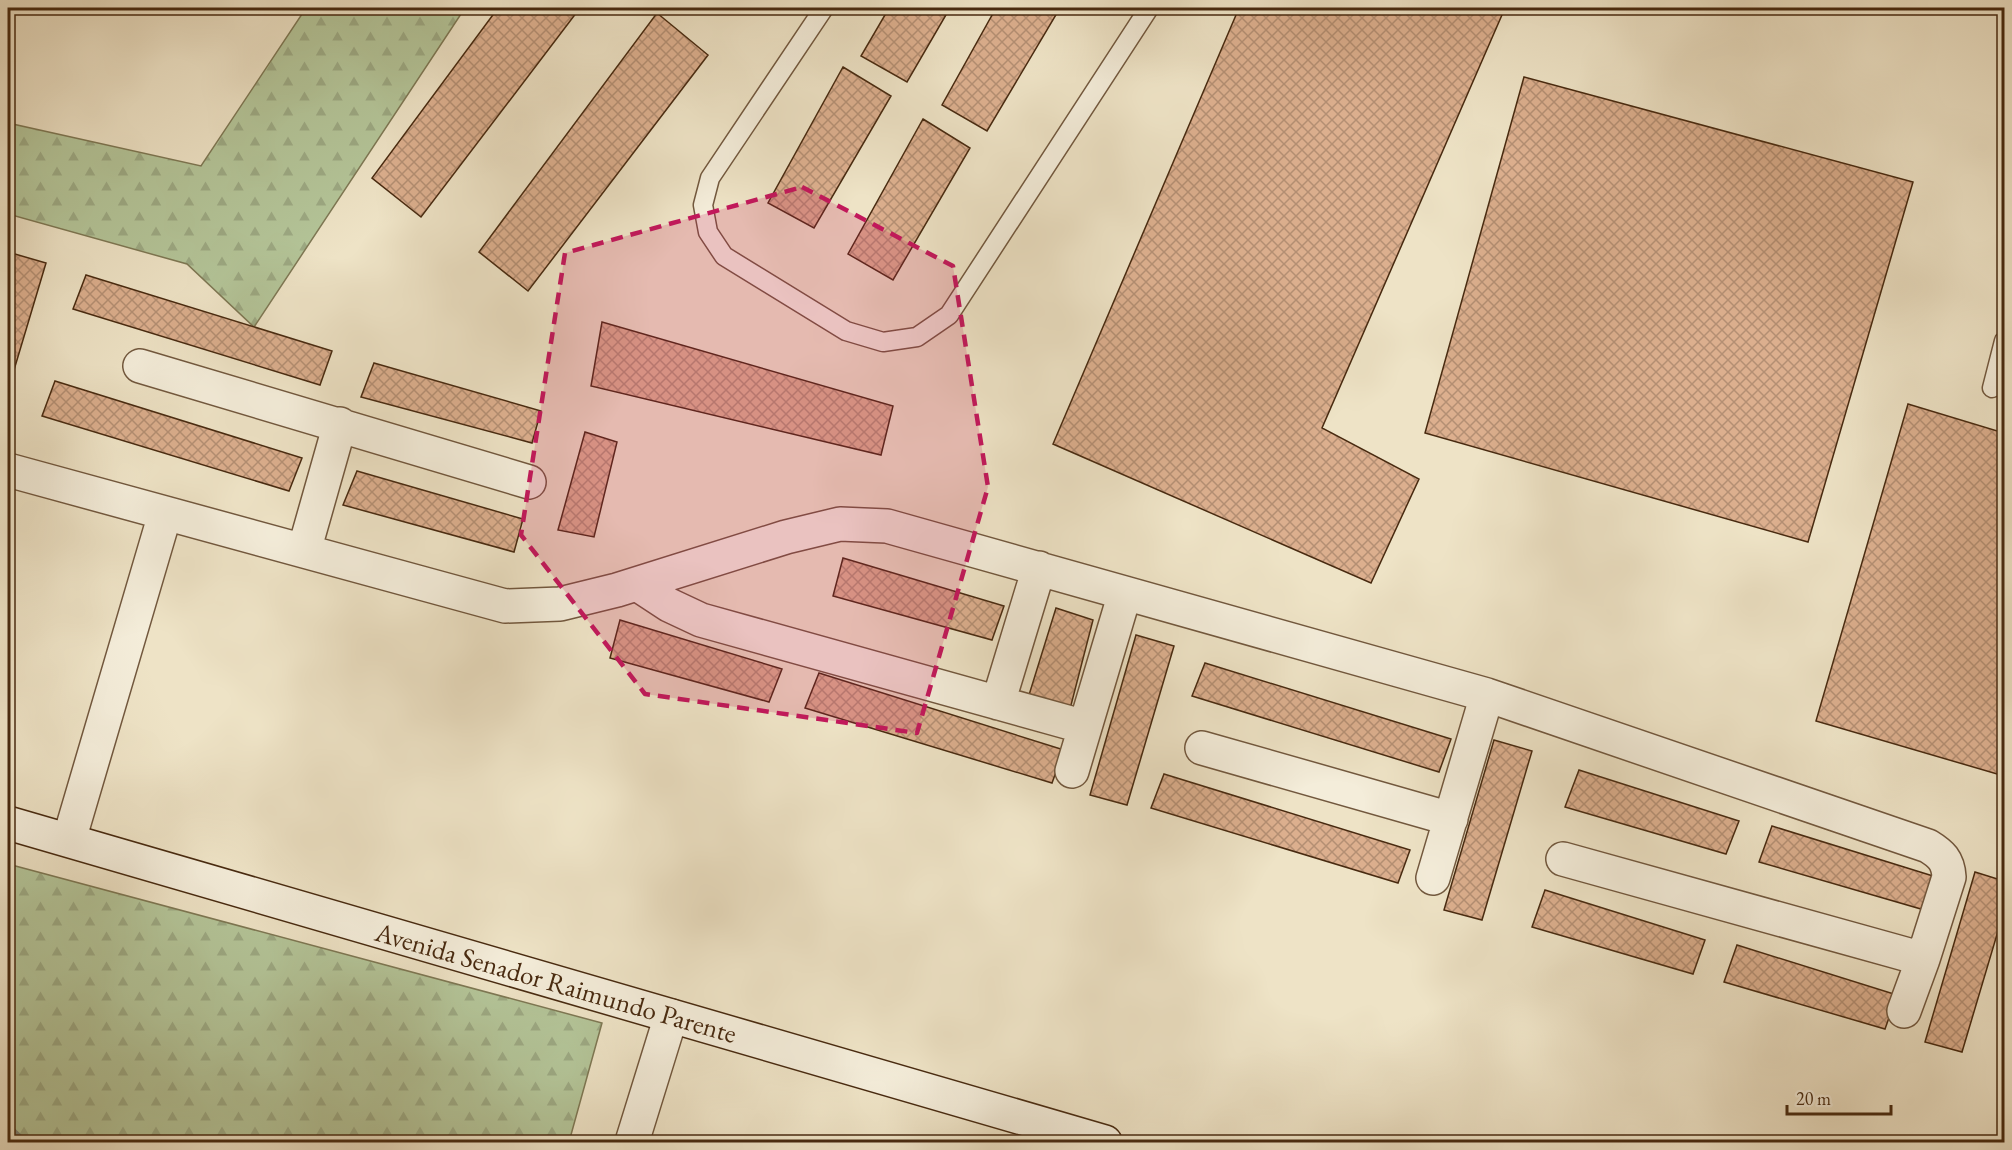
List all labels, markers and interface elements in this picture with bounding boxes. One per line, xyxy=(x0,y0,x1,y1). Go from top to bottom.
street label: Avenida Senador Raimundo Parente xyxy=(370,914,741,1051)
scale bar xyxy=(1787,1078,1890,1116)
text: 20 m xyxy=(1796,1087,1831,1110)

